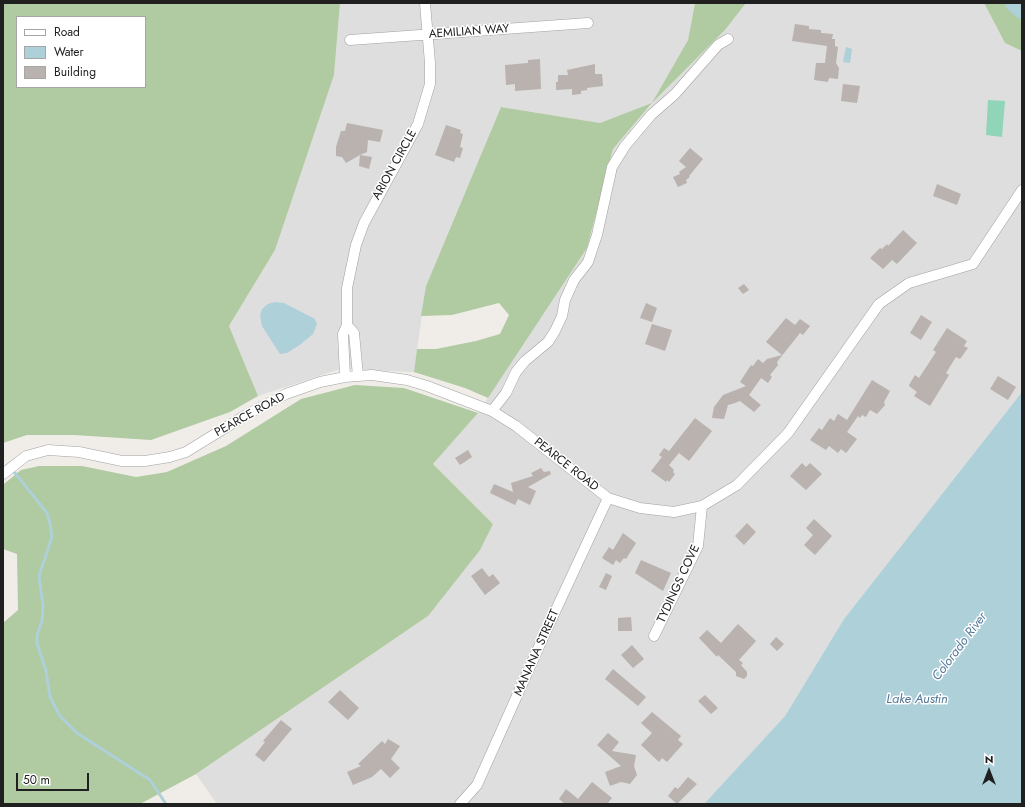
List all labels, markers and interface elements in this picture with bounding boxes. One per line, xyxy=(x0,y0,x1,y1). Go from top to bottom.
legend xyxy=(16,16,146,88)
street label: AEMILIAN WAY xyxy=(428,22,510,42)
text: Road xyxy=(54,23,80,41)
text: Water xyxy=(54,43,84,61)
text: Building xyxy=(54,63,96,81)
street label: ARION CIRCLE xyxy=(370,127,420,203)
street label: PEARCE ROAD xyxy=(212,390,288,440)
street label: PEARCE ROAD xyxy=(531,435,601,495)
street label: TYDINGS COVE xyxy=(655,543,703,625)
street label: MANANA STREET xyxy=(511,607,563,699)
water label: Colorado River xyxy=(929,610,991,684)
water label: Lake Austin xyxy=(886,692,948,708)
north arrow xyxy=(969,751,1009,791)
text: N xyxy=(985,751,993,767)
scale bar xyxy=(18,765,91,791)
text: 50 m xyxy=(23,771,50,789)

